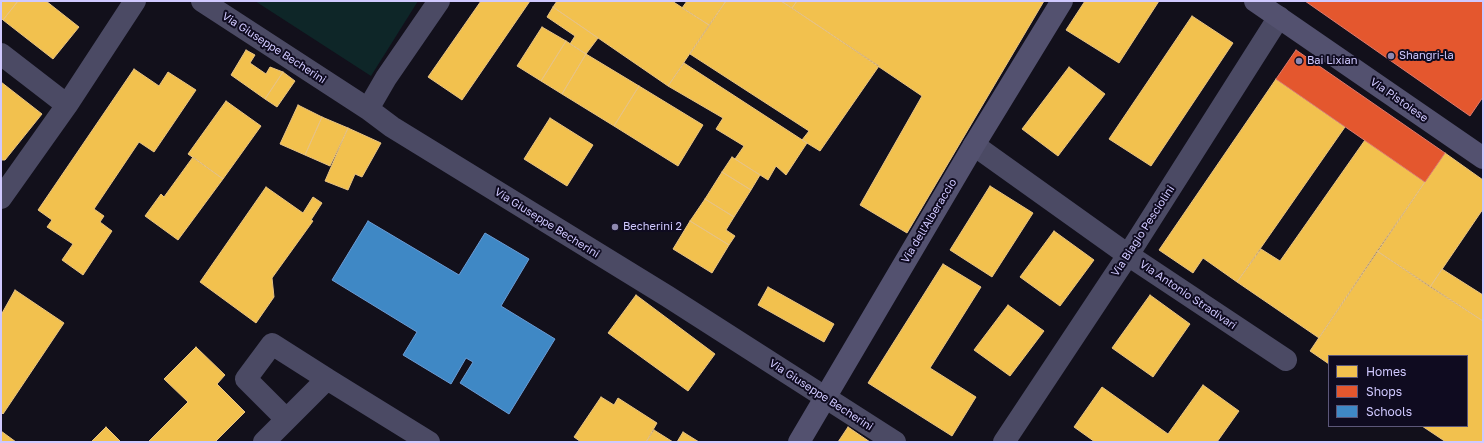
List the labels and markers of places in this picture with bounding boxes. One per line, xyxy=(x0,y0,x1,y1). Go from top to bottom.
place label: Shangri-la xyxy=(1399,49,1454,63)
marker: Shangri-la xyxy=(1386,51,1396,61)
place label: Bai Lixian xyxy=(1307,54,1357,68)
marker: Bai Lixian xyxy=(1294,56,1304,66)
place label: Becherini 2 xyxy=(623,220,682,234)
marker: Becherini 2 xyxy=(610,222,620,232)

